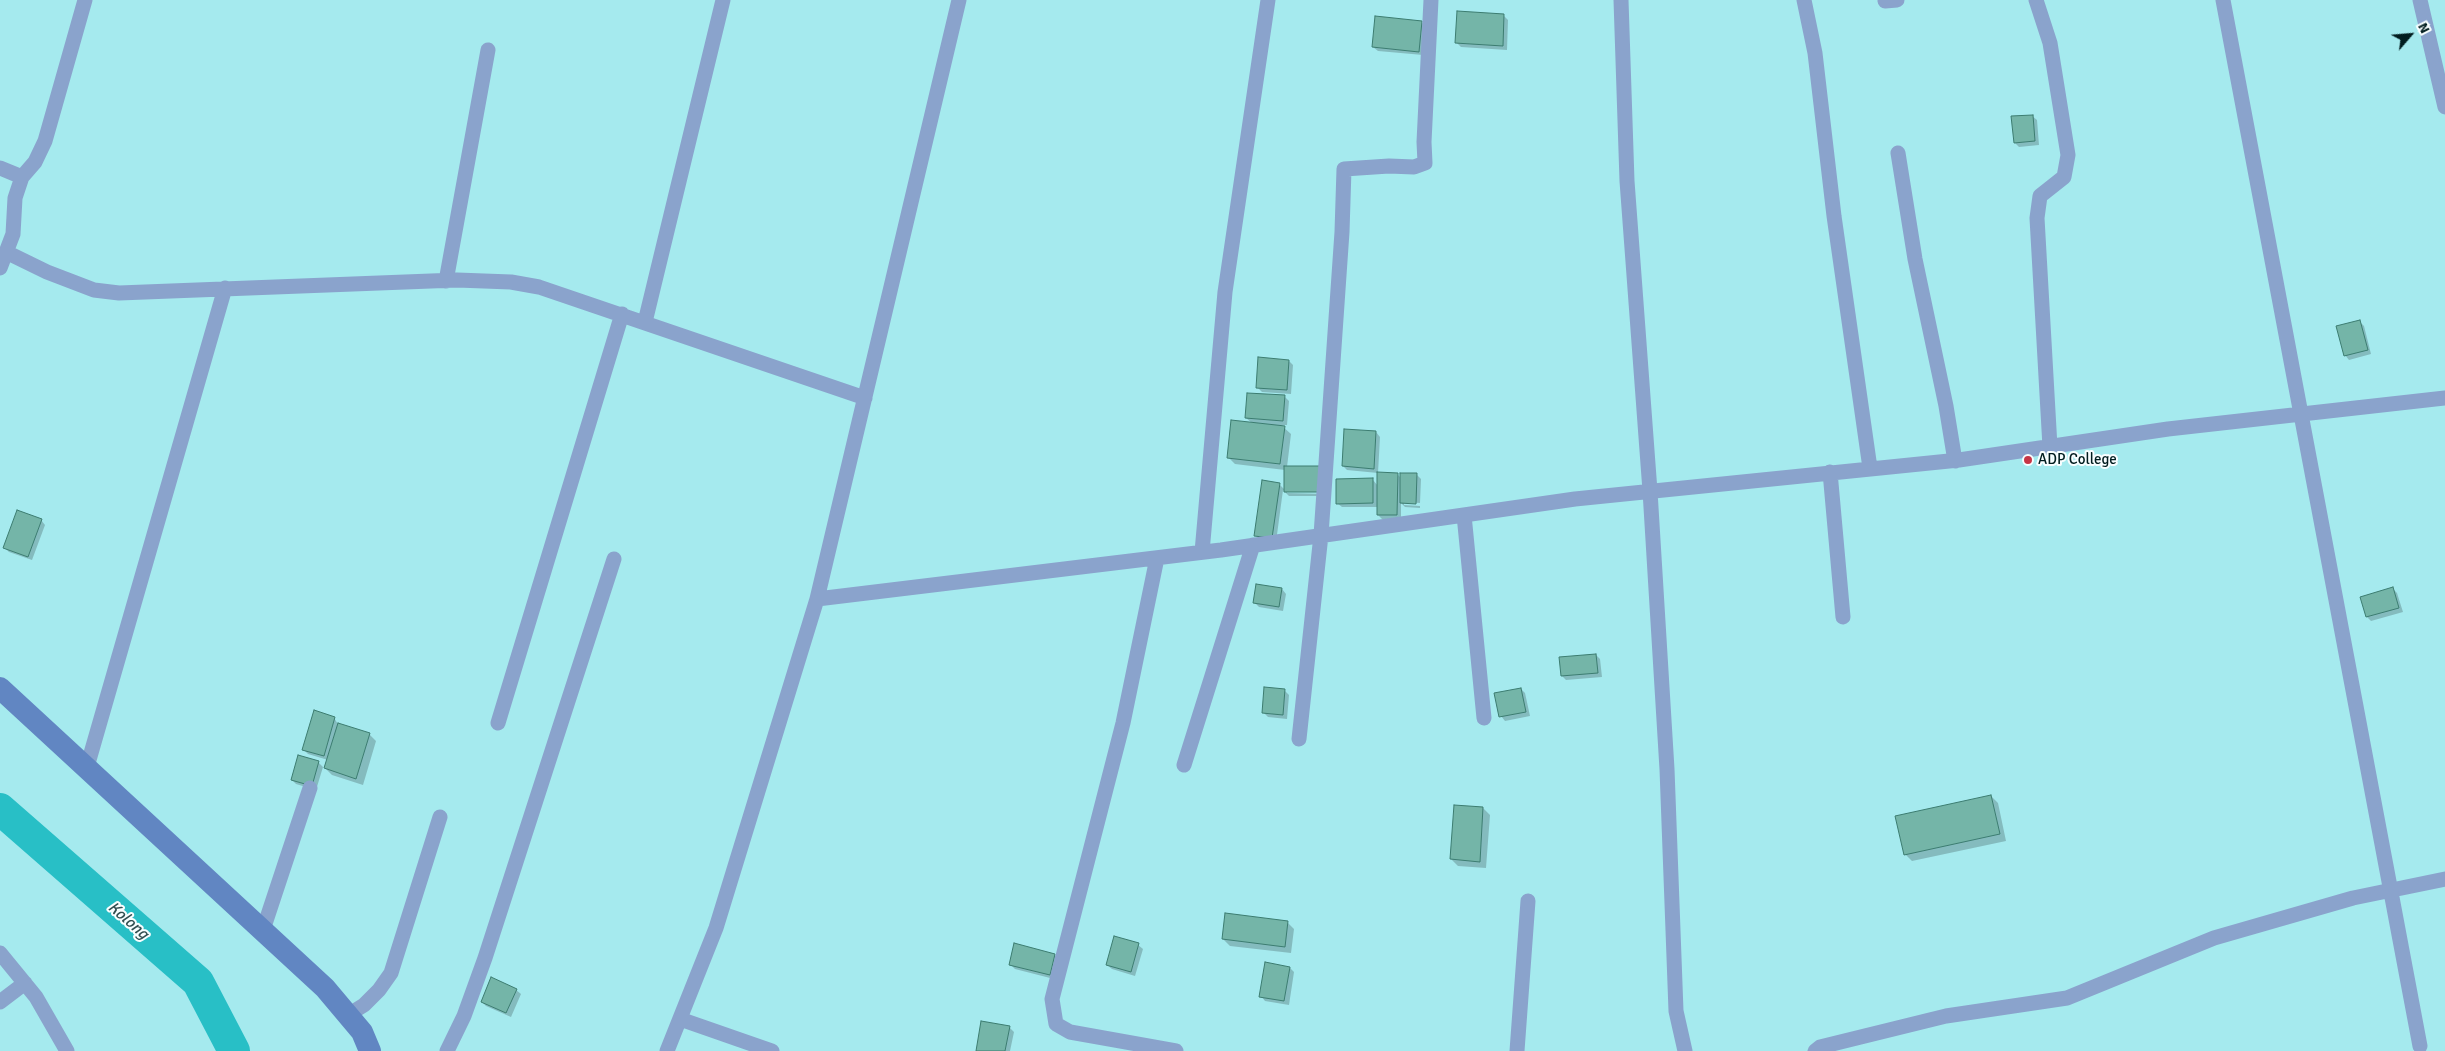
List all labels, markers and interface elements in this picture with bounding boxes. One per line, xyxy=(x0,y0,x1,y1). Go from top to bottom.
north arrow xyxy=(2385,10,2435,60)
text: N xyxy=(2414,20,2434,36)
place label: ADP College xyxy=(2038,451,2117,469)
marker: ADP College xyxy=(2022,454,2034,466)
water label: Kolong xyxy=(104,898,152,944)

